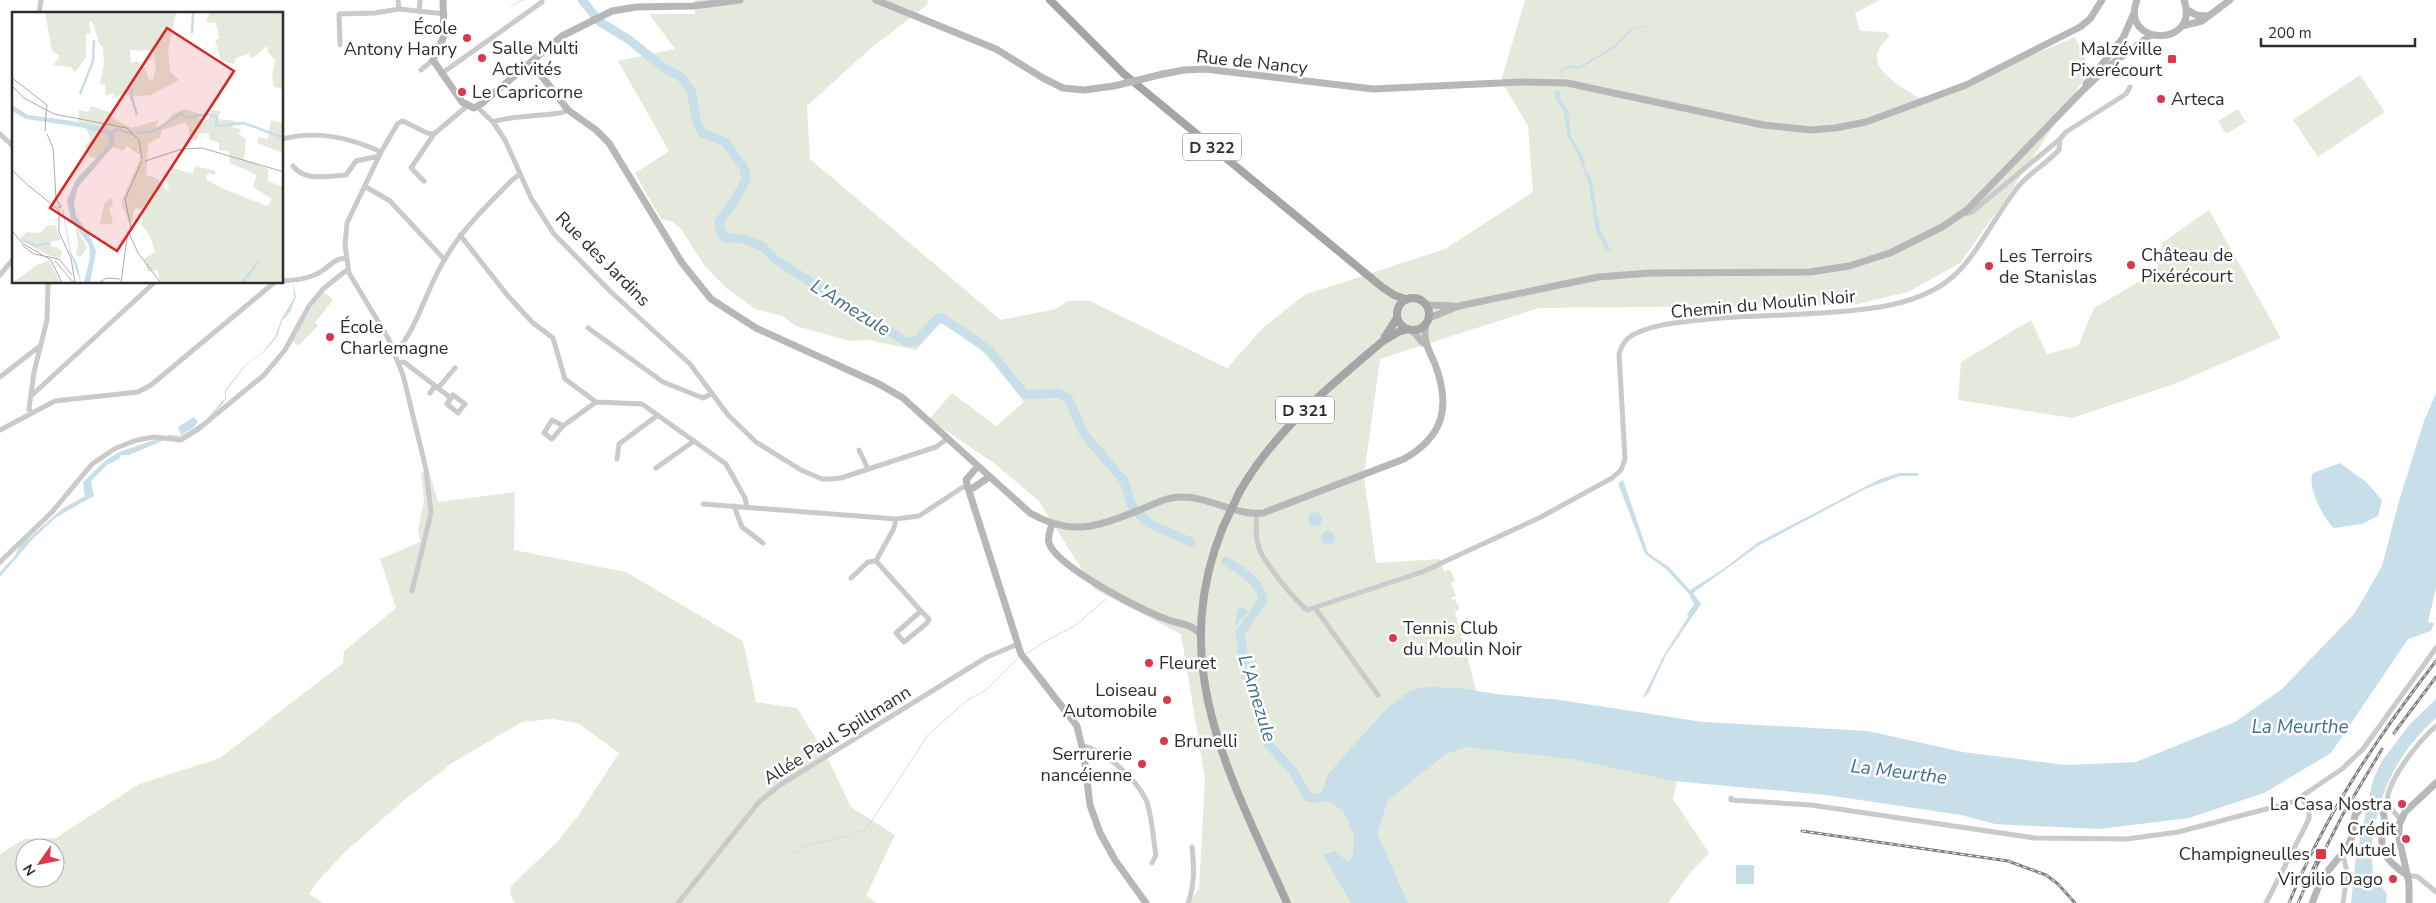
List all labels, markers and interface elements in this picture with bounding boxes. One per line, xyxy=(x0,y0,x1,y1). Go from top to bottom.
inset map xyxy=(12,12,284,284)
scale bar xyxy=(2261,15,2415,47)
place label: École Antony Hanry xyxy=(344,16,458,61)
text: 200 m xyxy=(2268,23,2312,43)
marker: École Antony Hanry xyxy=(461,32,473,44)
place label: Salle Multi Activités xyxy=(492,36,579,81)
place label: Malzéville Pixerécourt xyxy=(2070,37,2163,82)
street label: Rue de Nancy xyxy=(1195,44,1310,80)
marker: Salle Multi Activités xyxy=(476,52,488,64)
marker: Malzéville Pixerécourt xyxy=(2166,53,2178,65)
place label: Le Capricorne xyxy=(472,80,583,104)
marker: Le Capricorne xyxy=(456,86,468,98)
place label: Arteca xyxy=(2171,87,2225,111)
marker: Arteca xyxy=(2155,93,2167,105)
road number: D 322 xyxy=(1183,134,1241,160)
street label: Rue des Jardins xyxy=(550,206,656,312)
place label: Château de Pixérécourt xyxy=(2141,243,2233,288)
place label: Les Terroirs de Stanislas xyxy=(1999,244,2097,289)
marker: Château de Pixérécourt xyxy=(2125,259,2137,271)
marker: Les Terroirs de Stanislas xyxy=(1983,260,1995,272)
water label: L'Amezule xyxy=(806,273,895,343)
street label: Chemin du Moulin Noir xyxy=(1670,284,1857,324)
place label: École Charlemagne xyxy=(340,315,448,360)
marker: École Charlemagne xyxy=(324,331,336,343)
road number: D 321 xyxy=(1276,396,1334,424)
place label: Tennis Club du Moulin Noir xyxy=(1403,616,1523,661)
marker: Tennis Club du Moulin Noir xyxy=(1387,632,1399,644)
place label: Fleuret xyxy=(1159,651,1217,675)
water label: L'Amezule xyxy=(1231,652,1283,745)
marker: Fleuret xyxy=(1143,657,1155,669)
place label: Loiseau Automobile xyxy=(1063,678,1157,723)
street label: Allée Paul Spillmann xyxy=(759,680,915,790)
marker: Loiseau Automobile xyxy=(1161,694,1173,706)
water label: La Meurthe xyxy=(2251,714,2349,740)
place label: Brunelli xyxy=(1174,729,1237,753)
marker: Brunelli xyxy=(1158,735,1170,747)
place label: Serrurerie nancéienne xyxy=(1041,742,1132,787)
water label: La Meurthe xyxy=(1849,753,1949,791)
marker: Serrurerie nancéienne xyxy=(1136,758,1148,770)
place label: La Casa Nostra xyxy=(2270,792,2392,816)
marker: La Casa Nostra xyxy=(2396,798,2408,810)
place label: Crédit Mutuel xyxy=(2339,817,2397,862)
marker: Crédit Mutuel xyxy=(2400,833,2412,845)
north arrow xyxy=(15,838,65,888)
place label: Champigneulles xyxy=(2179,842,2310,866)
marker: Champigneulles xyxy=(2314,847,2328,861)
text: N xyxy=(19,860,40,879)
place label: Virgilio Dago xyxy=(2277,867,2383,891)
marker: Virgilio Dago xyxy=(2387,873,2399,885)

